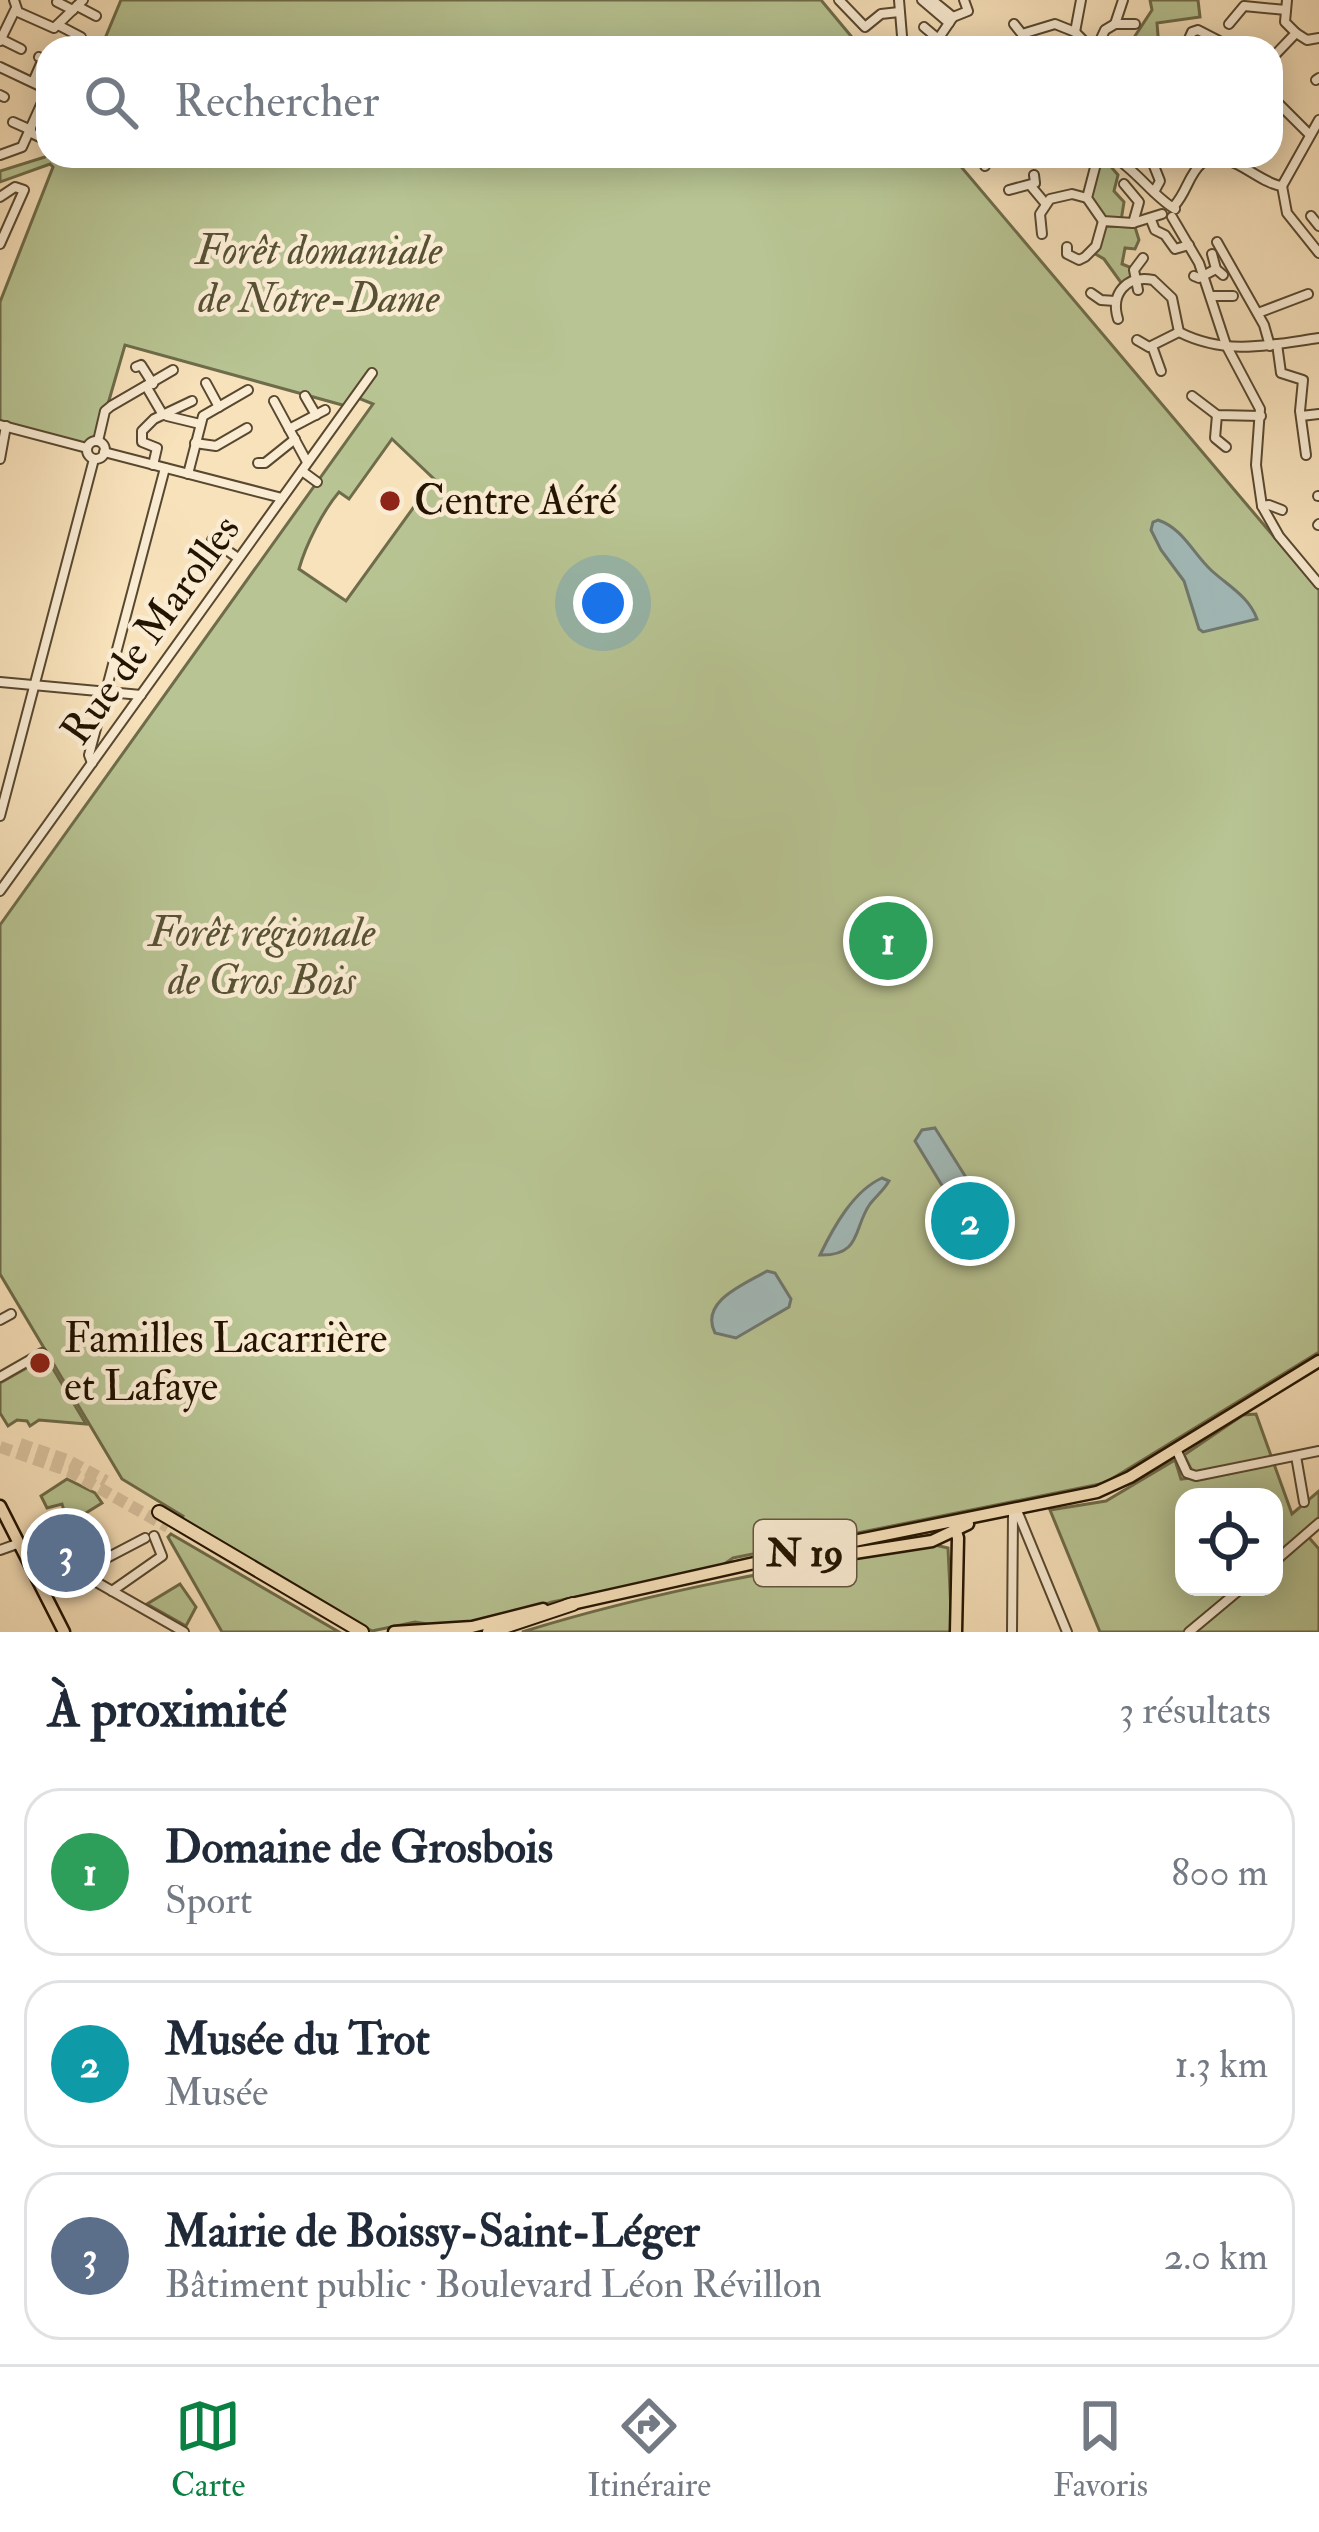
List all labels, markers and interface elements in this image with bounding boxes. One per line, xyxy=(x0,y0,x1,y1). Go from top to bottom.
search box xyxy=(36,36,1283,168)
icon: search xyxy=(78,69,144,135)
text: Rechercher xyxy=(174,74,379,130)
park label: Forêt domaniale de Notre-Dame xyxy=(194,225,443,325)
place label: Centre Aéré xyxy=(414,475,617,527)
marker: Centre Aéré xyxy=(377,488,403,514)
street label: Rue de Marolles xyxy=(50,505,252,755)
your location xyxy=(573,573,633,633)
pin: 1 xyxy=(849,896,927,986)
park label: Forêt régionale de Gros Bois xyxy=(147,907,376,1007)
pin: 2 xyxy=(931,1176,1009,1266)
place label: Familles Lacarrière et Lafaye xyxy=(64,1313,387,1413)
marker: Familles Lacarrière et Lafaye xyxy=(27,1350,53,1376)
map controls xyxy=(1175,1488,1283,1596)
button: locate xyxy=(1175,1488,1283,1596)
pin: 3 xyxy=(27,1508,105,1598)
road number: N 19 xyxy=(754,1520,856,1586)
text: À proximité xyxy=(48,1678,287,1742)
text: 3 résultats xyxy=(1119,1686,1271,1735)
text: Domaine de Grosbois xyxy=(165,1820,553,1876)
text: 1 xyxy=(83,1848,97,1897)
text: 800 m xyxy=(1171,1848,1268,1897)
text: Sport xyxy=(165,1876,252,1925)
text: Musée du Trot xyxy=(165,2012,430,2068)
text: 2 xyxy=(80,2040,100,2089)
text: 1.3 km xyxy=(1175,2040,1268,2089)
text: Musée xyxy=(165,2068,268,2117)
text: Mairie de Boissy-Saint-Léger xyxy=(165,2204,700,2260)
text: 3 xyxy=(83,2232,97,2281)
text: 2.0 km xyxy=(1164,2232,1268,2281)
text: Bâtiment public · Boulevard Léon Révillon xyxy=(165,2260,822,2309)
tab: Carte xyxy=(171,2393,245,2506)
tab: Itinéraire xyxy=(587,2393,711,2506)
tab: Favoris xyxy=(1053,2393,1148,2506)

